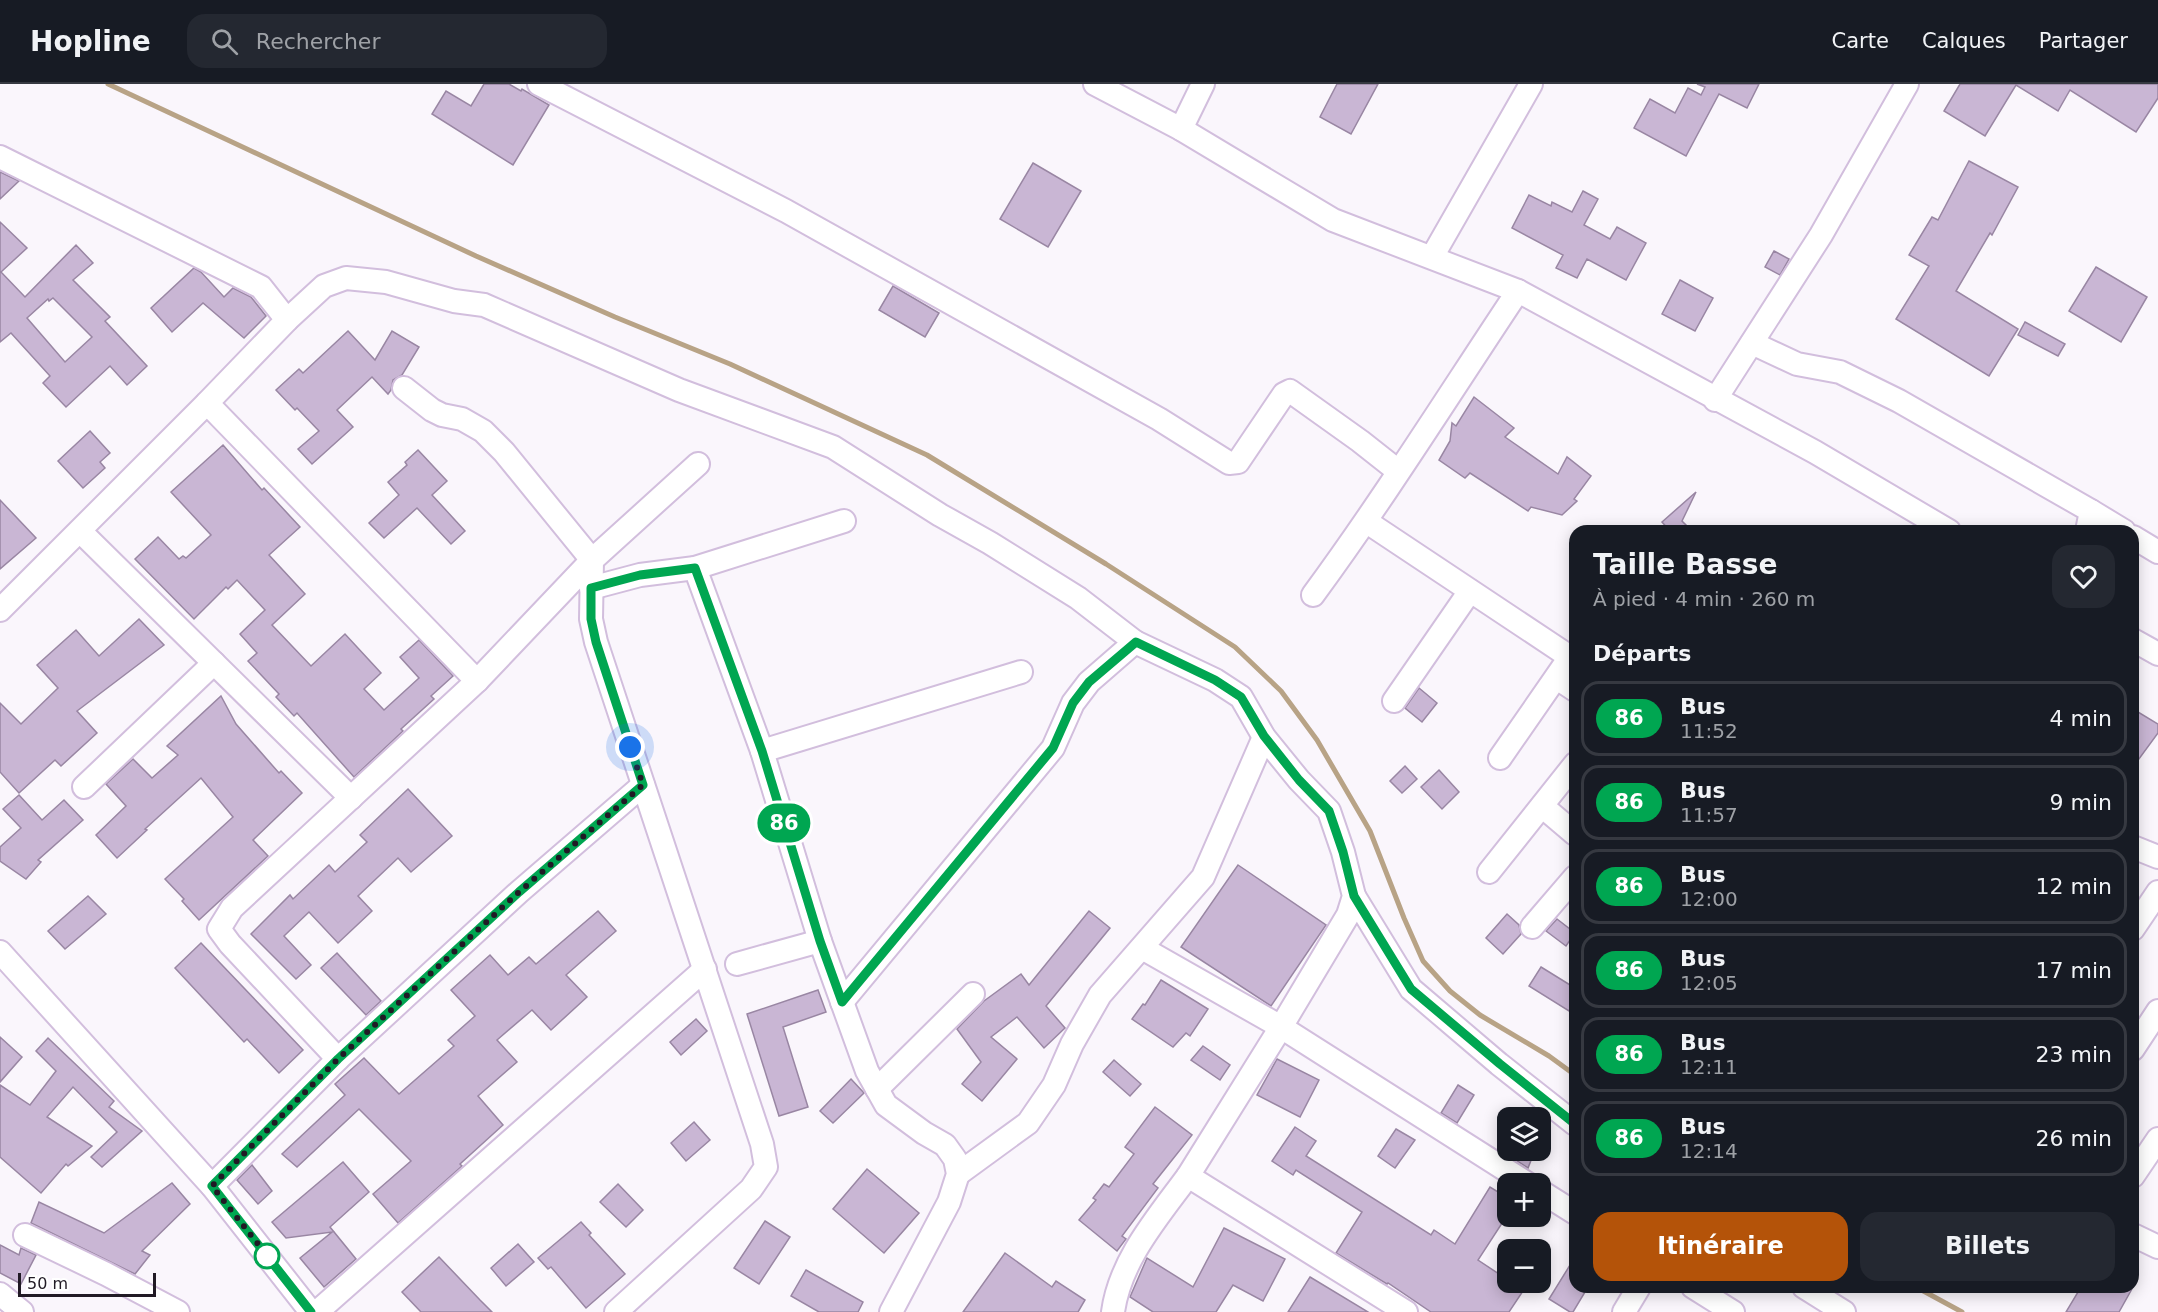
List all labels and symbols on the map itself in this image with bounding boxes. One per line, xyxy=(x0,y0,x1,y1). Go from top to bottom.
your location xyxy=(615,732,645,762)
line badge: 86 xyxy=(757,804,811,842)
unlabelled marker xyxy=(254,1243,280,1269)
scale bar xyxy=(18,1270,156,1298)

